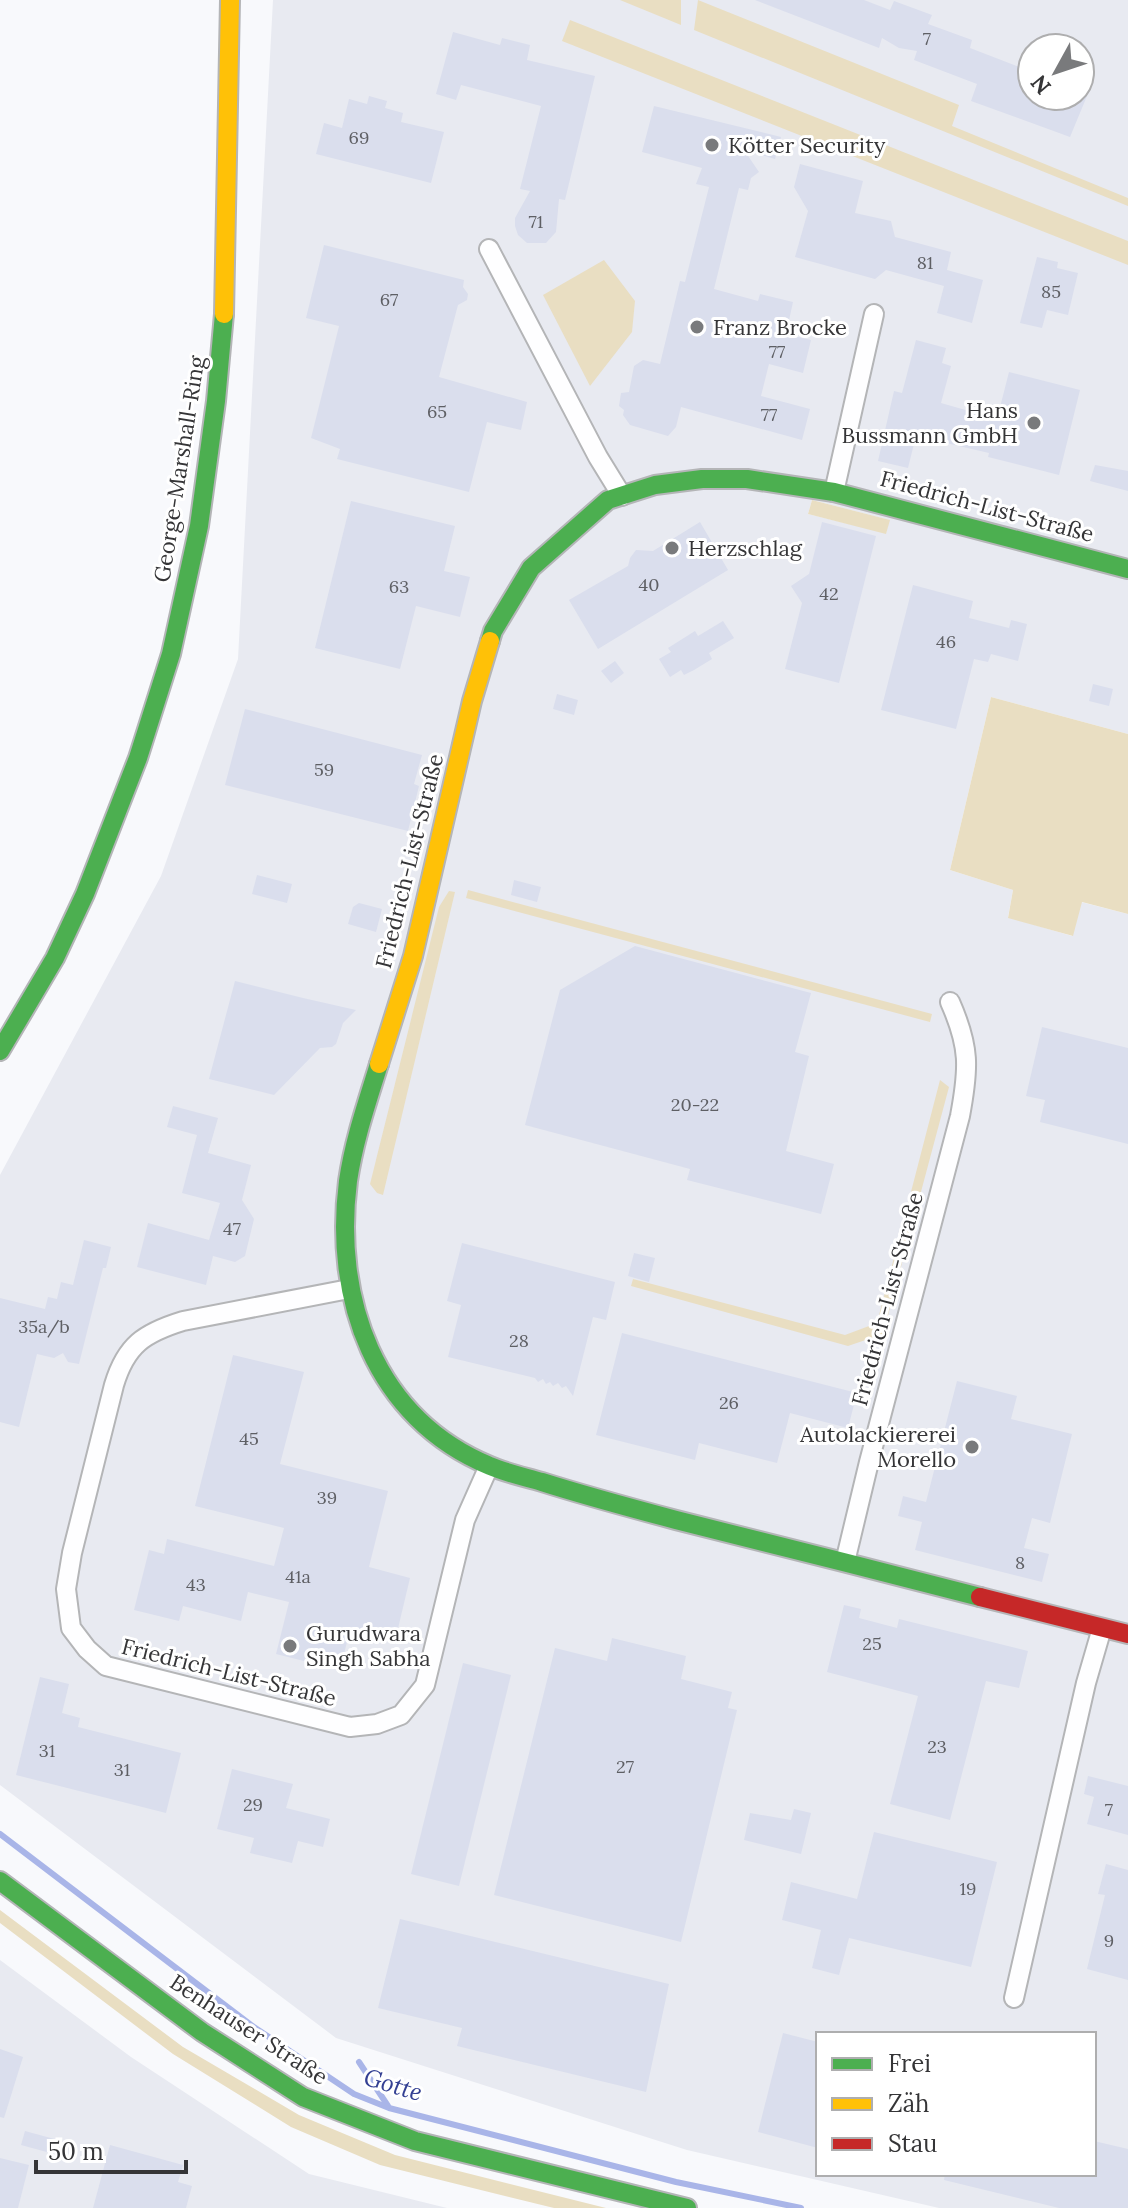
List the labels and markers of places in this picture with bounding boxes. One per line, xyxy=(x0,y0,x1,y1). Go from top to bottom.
place label: Kötter Security xyxy=(728,131,886,159)
marker: Kötter Security xyxy=(703,136,721,154)
place label: Franz Brocke xyxy=(713,313,847,341)
marker: Franz Brocke xyxy=(688,318,706,336)
place label: Hans Bussmann GmbH xyxy=(842,396,1018,449)
marker: Hans Bussmann GmbH xyxy=(1025,414,1043,432)
place label: Herzschlag xyxy=(688,534,803,562)
marker: Herzschlag xyxy=(663,539,681,557)
place label: Autolackiererei Morello xyxy=(799,1420,956,1473)
marker: Autolackiererei Morello xyxy=(963,1438,981,1456)
place label: Gurudwara Singh Sabha xyxy=(306,1619,431,1672)
marker: Gurudwara Singh Sabha xyxy=(281,1637,299,1655)

